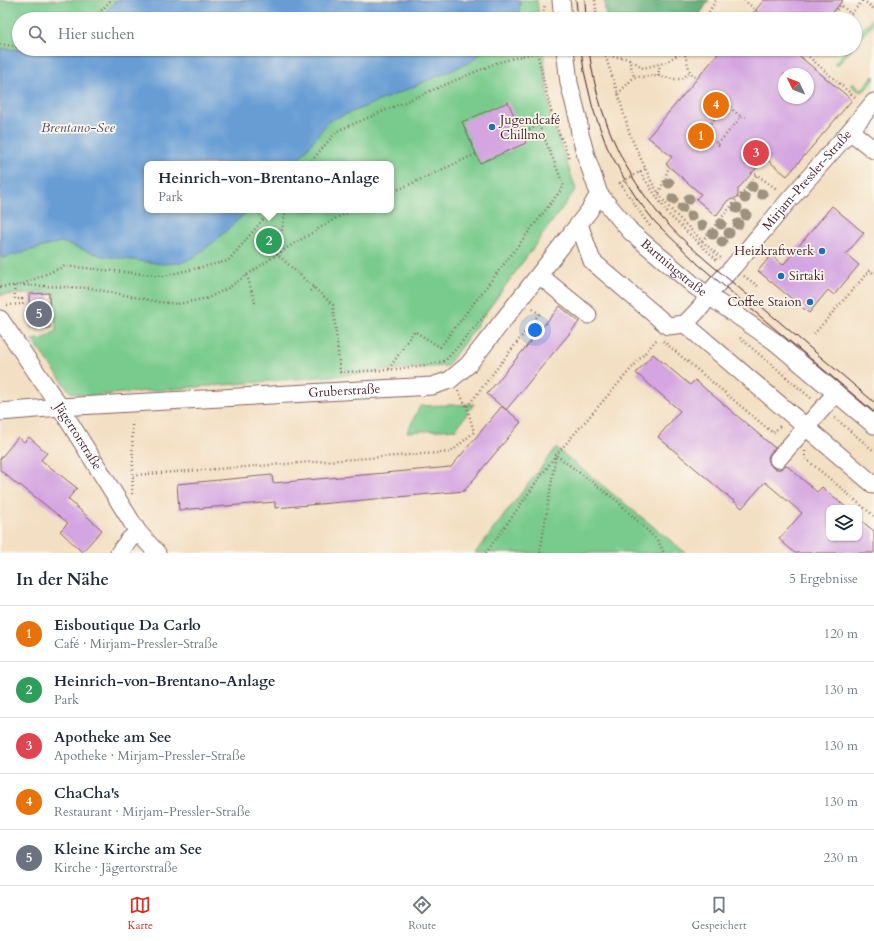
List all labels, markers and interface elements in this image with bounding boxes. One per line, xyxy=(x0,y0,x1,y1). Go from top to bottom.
search box xyxy=(12,12,862,56)
icon: search xyxy=(26,23,48,45)
text: Hier suchen xyxy=(58,24,135,44)
north arrow xyxy=(778,68,814,104)
pin: 4 xyxy=(703,90,729,120)
place label: Jugendcafé Chillmo xyxy=(498,111,561,144)
water label: Brentano-See xyxy=(41,118,116,137)
pin: 1 xyxy=(688,121,714,151)
marker: Jugendcafé Chillmo xyxy=(487,122,497,132)
street label: Mirjam-Pressler-Straße xyxy=(758,126,856,234)
pin: 3 xyxy=(743,138,769,168)
popup xyxy=(144,161,394,213)
text: Heinrich-von-Brentano-Anlage xyxy=(158,168,380,188)
text: Park xyxy=(158,188,183,206)
pin: 2 xyxy=(256,226,282,256)
street label: Bartningstraße xyxy=(637,235,711,301)
place label: Heizkraftwerk xyxy=(734,242,814,260)
marker: Heizkraftwerk xyxy=(817,246,827,256)
place label: Sirtaki xyxy=(789,267,825,285)
marker: Sirtaki xyxy=(776,271,786,281)
place label: Coffee Staion xyxy=(728,293,803,311)
marker: Coffee Staion xyxy=(805,297,815,307)
pin: 5 xyxy=(26,299,52,329)
your location xyxy=(525,320,545,340)
street label: Gruberstraße xyxy=(308,380,381,402)
street label: Jägertorstraße xyxy=(49,397,106,474)
map controls xyxy=(826,505,862,541)
button: layers xyxy=(826,505,862,541)
text: In der Nähe xyxy=(16,568,109,591)
text: 5 Ergebnisse xyxy=(789,570,858,588)
text: Eisboutique Da Carlo xyxy=(54,615,201,635)
text: 1 xyxy=(26,625,32,643)
text: 120 m xyxy=(824,625,858,643)
text: Café · Mirjam-Pressler-Straße xyxy=(54,635,218,653)
text: Heinrich-von-Brentano-Anlage xyxy=(54,671,275,691)
text: 2 xyxy=(26,681,32,699)
text: 130 m xyxy=(824,681,858,699)
text: Park xyxy=(54,691,79,709)
text: Apotheke am See xyxy=(54,727,171,747)
text: 3 xyxy=(26,737,32,755)
text: 130 m xyxy=(824,737,858,755)
text: Apotheke · Mirjam-Pressler-Straße xyxy=(54,747,246,765)
text: ChaCha's xyxy=(54,783,119,803)
text: 4 xyxy=(26,793,32,811)
text: 130 m xyxy=(824,793,858,811)
text: Restaurant · Mirjam-Pressler-Straße xyxy=(54,803,250,821)
text: Kleine Kirche am See xyxy=(54,839,202,859)
text: 5 xyxy=(26,849,32,867)
text: 230 m xyxy=(824,849,858,867)
text: Kirche · Jägertorstraße xyxy=(54,859,178,877)
tab: Karte xyxy=(128,894,153,933)
tab: Route xyxy=(408,894,436,933)
tab: Gespeichert xyxy=(692,894,746,933)

